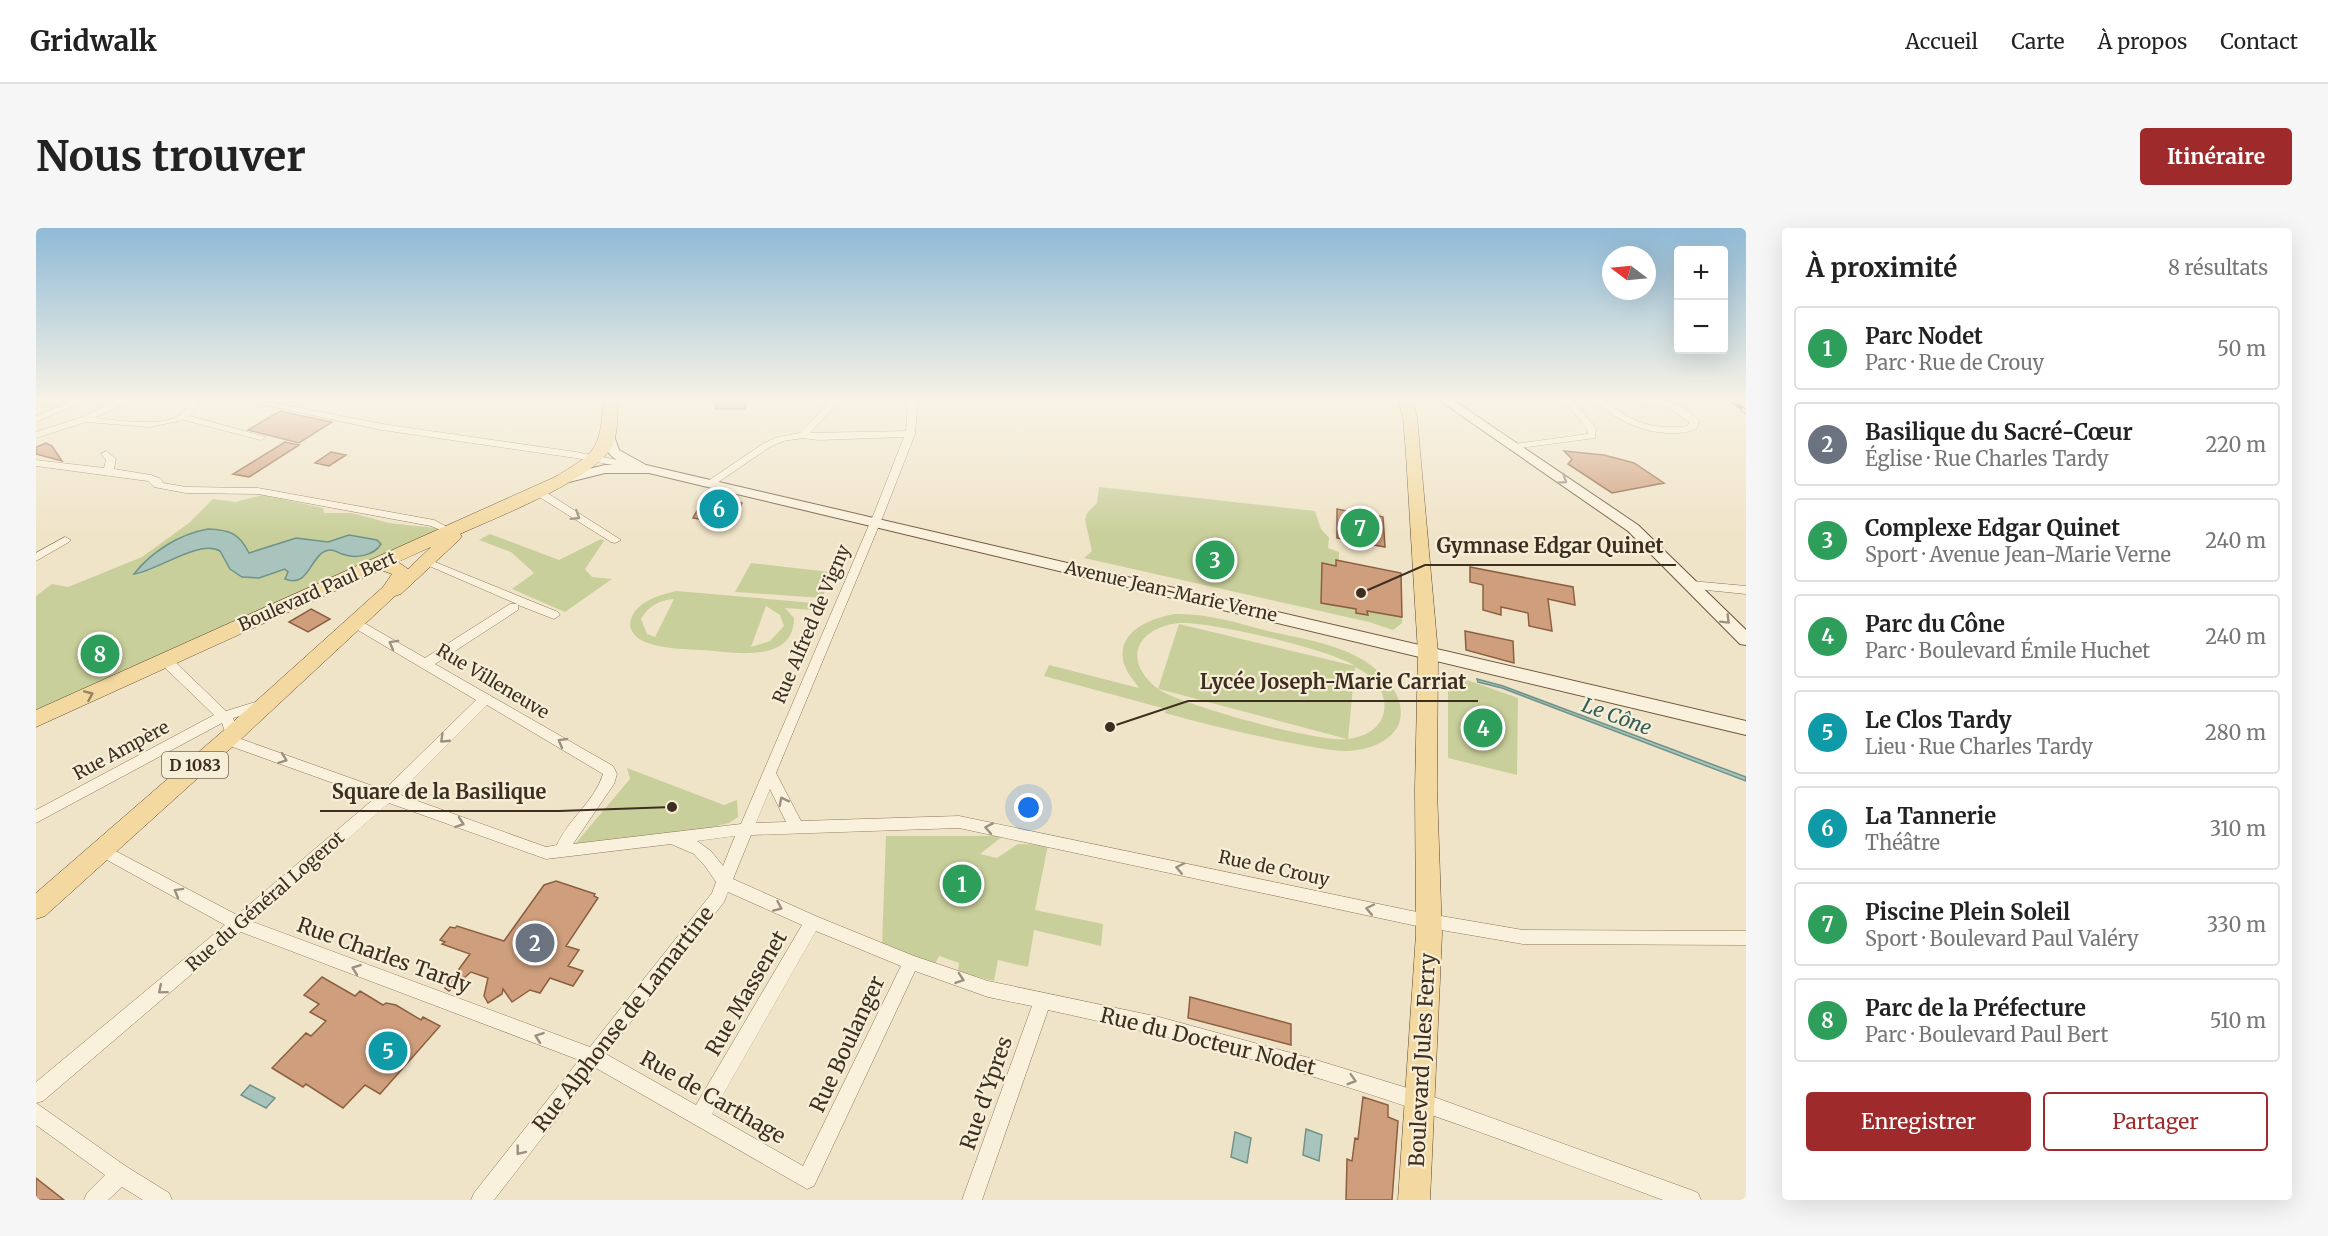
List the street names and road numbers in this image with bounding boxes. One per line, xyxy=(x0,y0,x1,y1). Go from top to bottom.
street label: Rue Alfred de Vigny xyxy=(767,541,855,707)
street label: Boulevard Paul Bert xyxy=(234,546,400,636)
street label: Avenue Jean-Marie Verne xyxy=(1062,555,1279,627)
street label: Rue Villeneuve xyxy=(433,638,553,724)
street label: Rue Ampère xyxy=(69,715,173,785)
road number: D 1083 xyxy=(162,752,228,778)
street label: Rue du Général Logerot xyxy=(181,826,349,976)
street label: Rue de Crouy xyxy=(1216,845,1332,891)
street label: Rue Alphonse de Lamartine xyxy=(526,901,720,1137)
street label: Rue Charles Tardy xyxy=(293,911,475,999)
street label: Rue Massenet xyxy=(699,926,793,1060)
street label: Boulevard Jules Ferry xyxy=(1403,951,1441,1168)
street label: Rue Boulanger xyxy=(804,971,890,1117)
street label: Rue du Docteur Nodet xyxy=(1098,1001,1318,1081)
street label: Rue d'Ypres xyxy=(954,1033,1018,1153)
street label: Rue de Carthage xyxy=(635,1044,791,1150)

